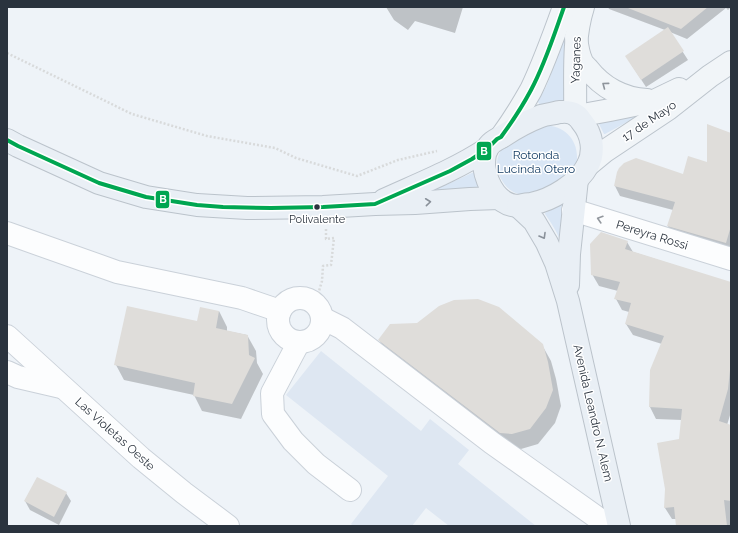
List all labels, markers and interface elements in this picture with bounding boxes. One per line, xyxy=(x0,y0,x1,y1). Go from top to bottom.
street label: Yaganes xyxy=(568,36,584,84)
one-way arrow xyxy=(602,83,609,90)
street label: 17 de Mayo xyxy=(619,98,679,144)
line badge: B xyxy=(476,141,492,161)
text: B xyxy=(480,145,488,158)
park label: Rotonda Lucinda Otero xyxy=(497,148,575,176)
line badge: B xyxy=(155,190,170,209)
text: B xyxy=(159,193,167,206)
one-way arrow xyxy=(425,198,431,207)
marker: Polivalente xyxy=(312,202,322,212)
place label: Polivalente xyxy=(289,213,346,226)
one-way arrow xyxy=(597,215,604,224)
street label: Pereyra Rossi xyxy=(614,217,690,253)
one-way arrow xyxy=(538,232,545,239)
street label: Avenida Leandro N. Alem xyxy=(570,343,616,483)
street label: Las Violetas Oeste xyxy=(72,395,158,473)

